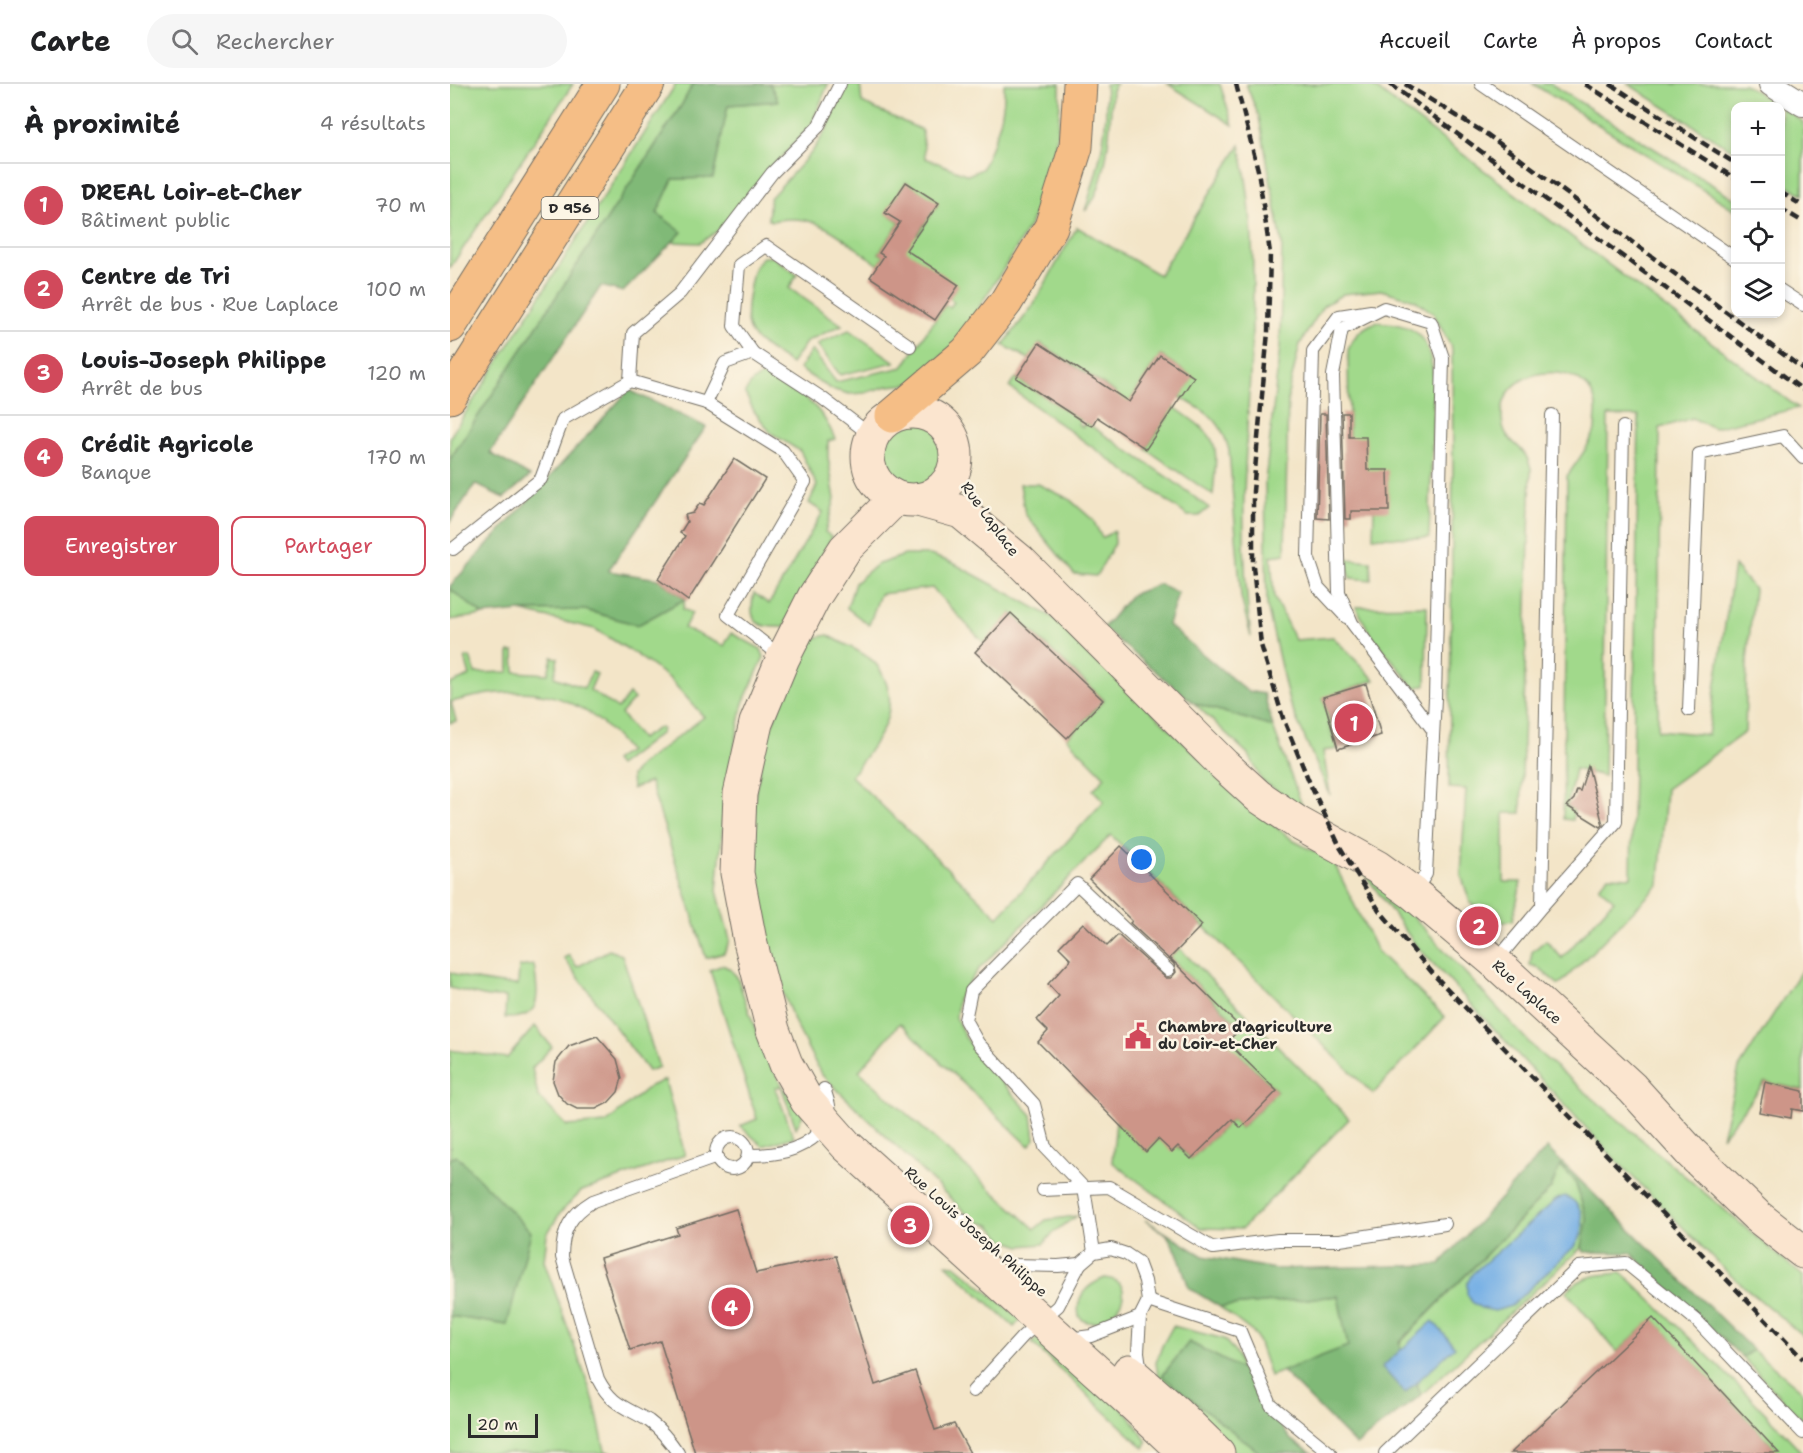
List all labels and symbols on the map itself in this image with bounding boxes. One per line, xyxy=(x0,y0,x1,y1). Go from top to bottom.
road number: D 956 xyxy=(542,197,598,219)
street label: Rue Laplace xyxy=(956,478,1024,560)
pin: 1 xyxy=(1334,700,1374,746)
your location xyxy=(1127,845,1156,874)
pin: 2 xyxy=(1460,904,1498,948)
street label: Rue Laplace xyxy=(1488,955,1566,1029)
place label: Chambre d'agriculture du Loir-et-Cher xyxy=(1158,1017,1332,1054)
public building icon: Chambre d'agriculture du Loir-et-Cher xyxy=(1123,1021,1153,1051)
street label: Rue Louis Joseph Philippe xyxy=(900,1162,1052,1302)
pin: 3 xyxy=(890,1202,930,1248)
pin: 4 xyxy=(712,1284,750,1330)
scale bar xyxy=(468,1411,538,1438)

